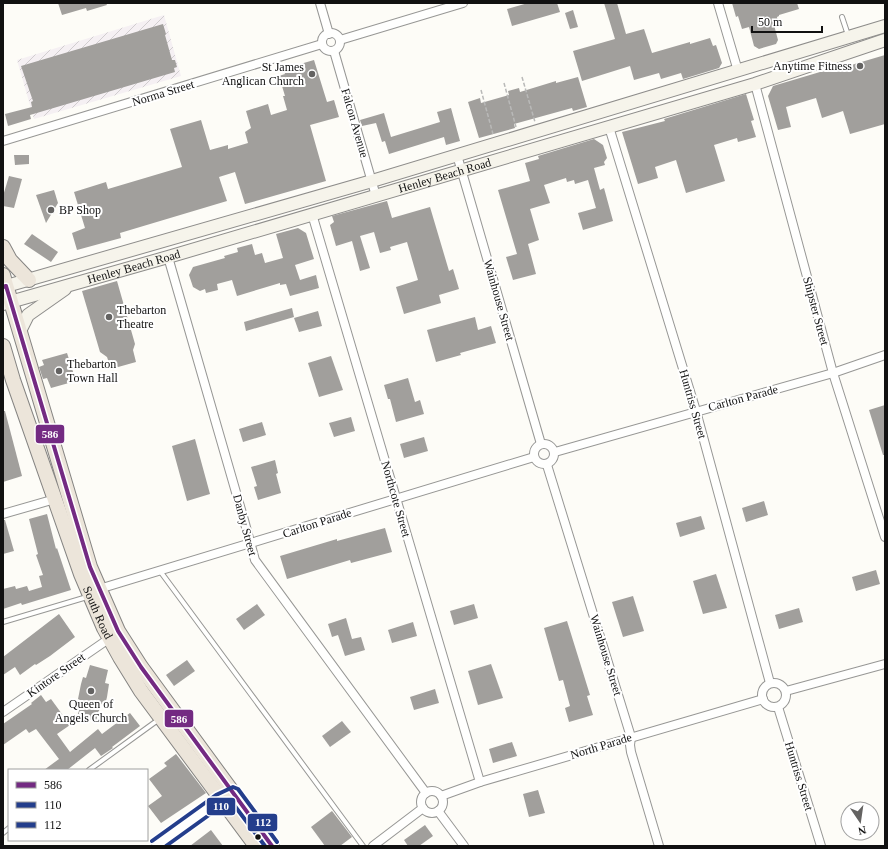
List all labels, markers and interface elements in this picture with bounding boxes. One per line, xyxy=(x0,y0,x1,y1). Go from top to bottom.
scale bar xyxy=(752,8,822,34)
text: 50 m xyxy=(758,15,783,29)
place label: Anytime Fitness xyxy=(773,59,852,73)
place label: St James Anglican Church xyxy=(222,60,304,88)
marker: Anytime Fitness xyxy=(855,61,865,71)
marker: St James Anglican Church xyxy=(307,69,317,79)
street label: Norma Street xyxy=(130,77,196,109)
street label: Falcon Avenue xyxy=(338,87,372,159)
street label: Henley Beach Road xyxy=(397,155,493,196)
place label: BP Shop xyxy=(59,203,101,217)
marker: BP Shop xyxy=(46,205,56,215)
street label: Henley Beach Road xyxy=(86,247,182,287)
street label: Wainhouse Street xyxy=(481,258,517,343)
street label: Shipster Street xyxy=(800,275,832,347)
place label: Thebarton Theatre xyxy=(117,303,166,331)
marker: Thebarton Theatre xyxy=(104,312,114,322)
place label: Thebarton Town Hall xyxy=(67,357,118,385)
marker: Thebarton Town Hall xyxy=(54,366,64,376)
street label: Huntriss Street xyxy=(676,368,710,441)
street label: Carlton Parade xyxy=(707,382,779,414)
line badge: 586 xyxy=(35,424,65,444)
text: 586 xyxy=(42,428,59,440)
street label: Northcote Street xyxy=(378,459,414,540)
street label: Danby Street xyxy=(230,493,260,558)
street label: Carlton Parade xyxy=(281,505,353,541)
street label: South Road xyxy=(80,584,116,641)
street label: Wainhouse Street xyxy=(587,613,625,698)
street label: Kintore Street xyxy=(24,649,88,700)
marker: Queen of Angels Church xyxy=(86,686,96,696)
place label: Queen of Angels Church xyxy=(55,697,127,725)
line badge: 586 xyxy=(164,709,194,728)
text: 586 xyxy=(171,713,188,725)
street label: North Parade xyxy=(569,730,633,762)
street label: Huntriss Street xyxy=(782,740,816,813)
legend xyxy=(8,769,148,841)
text: 586 xyxy=(44,778,62,792)
line badge: 110 xyxy=(206,797,236,816)
text: 110 xyxy=(44,798,62,812)
text: 110 xyxy=(213,800,229,812)
north arrow xyxy=(840,801,880,841)
line badge: 112 xyxy=(247,813,278,832)
text: 112 xyxy=(255,816,271,828)
text: 112 xyxy=(44,818,62,832)
text: N xyxy=(857,824,867,837)
unlabelled marker xyxy=(253,832,263,842)

